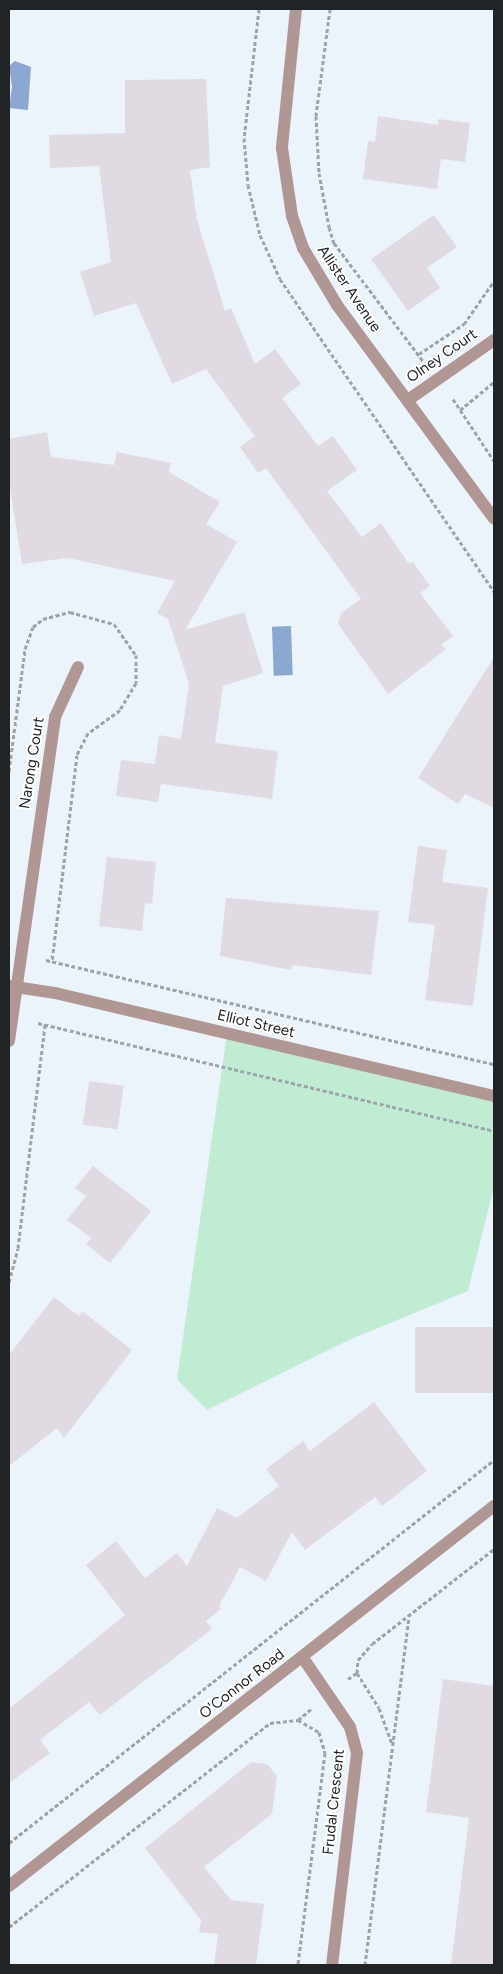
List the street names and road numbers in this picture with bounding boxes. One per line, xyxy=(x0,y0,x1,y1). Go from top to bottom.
street label: Allister Avenue xyxy=(313,242,385,336)
street label: Olney Court xyxy=(403,325,481,387)
street label: Narong Court xyxy=(16,716,48,810)
street label: Elliot Street xyxy=(215,1006,297,1042)
street label: O'Connor Road xyxy=(196,1645,288,1723)
street label: Frudal Crescent xyxy=(319,1748,349,1856)

